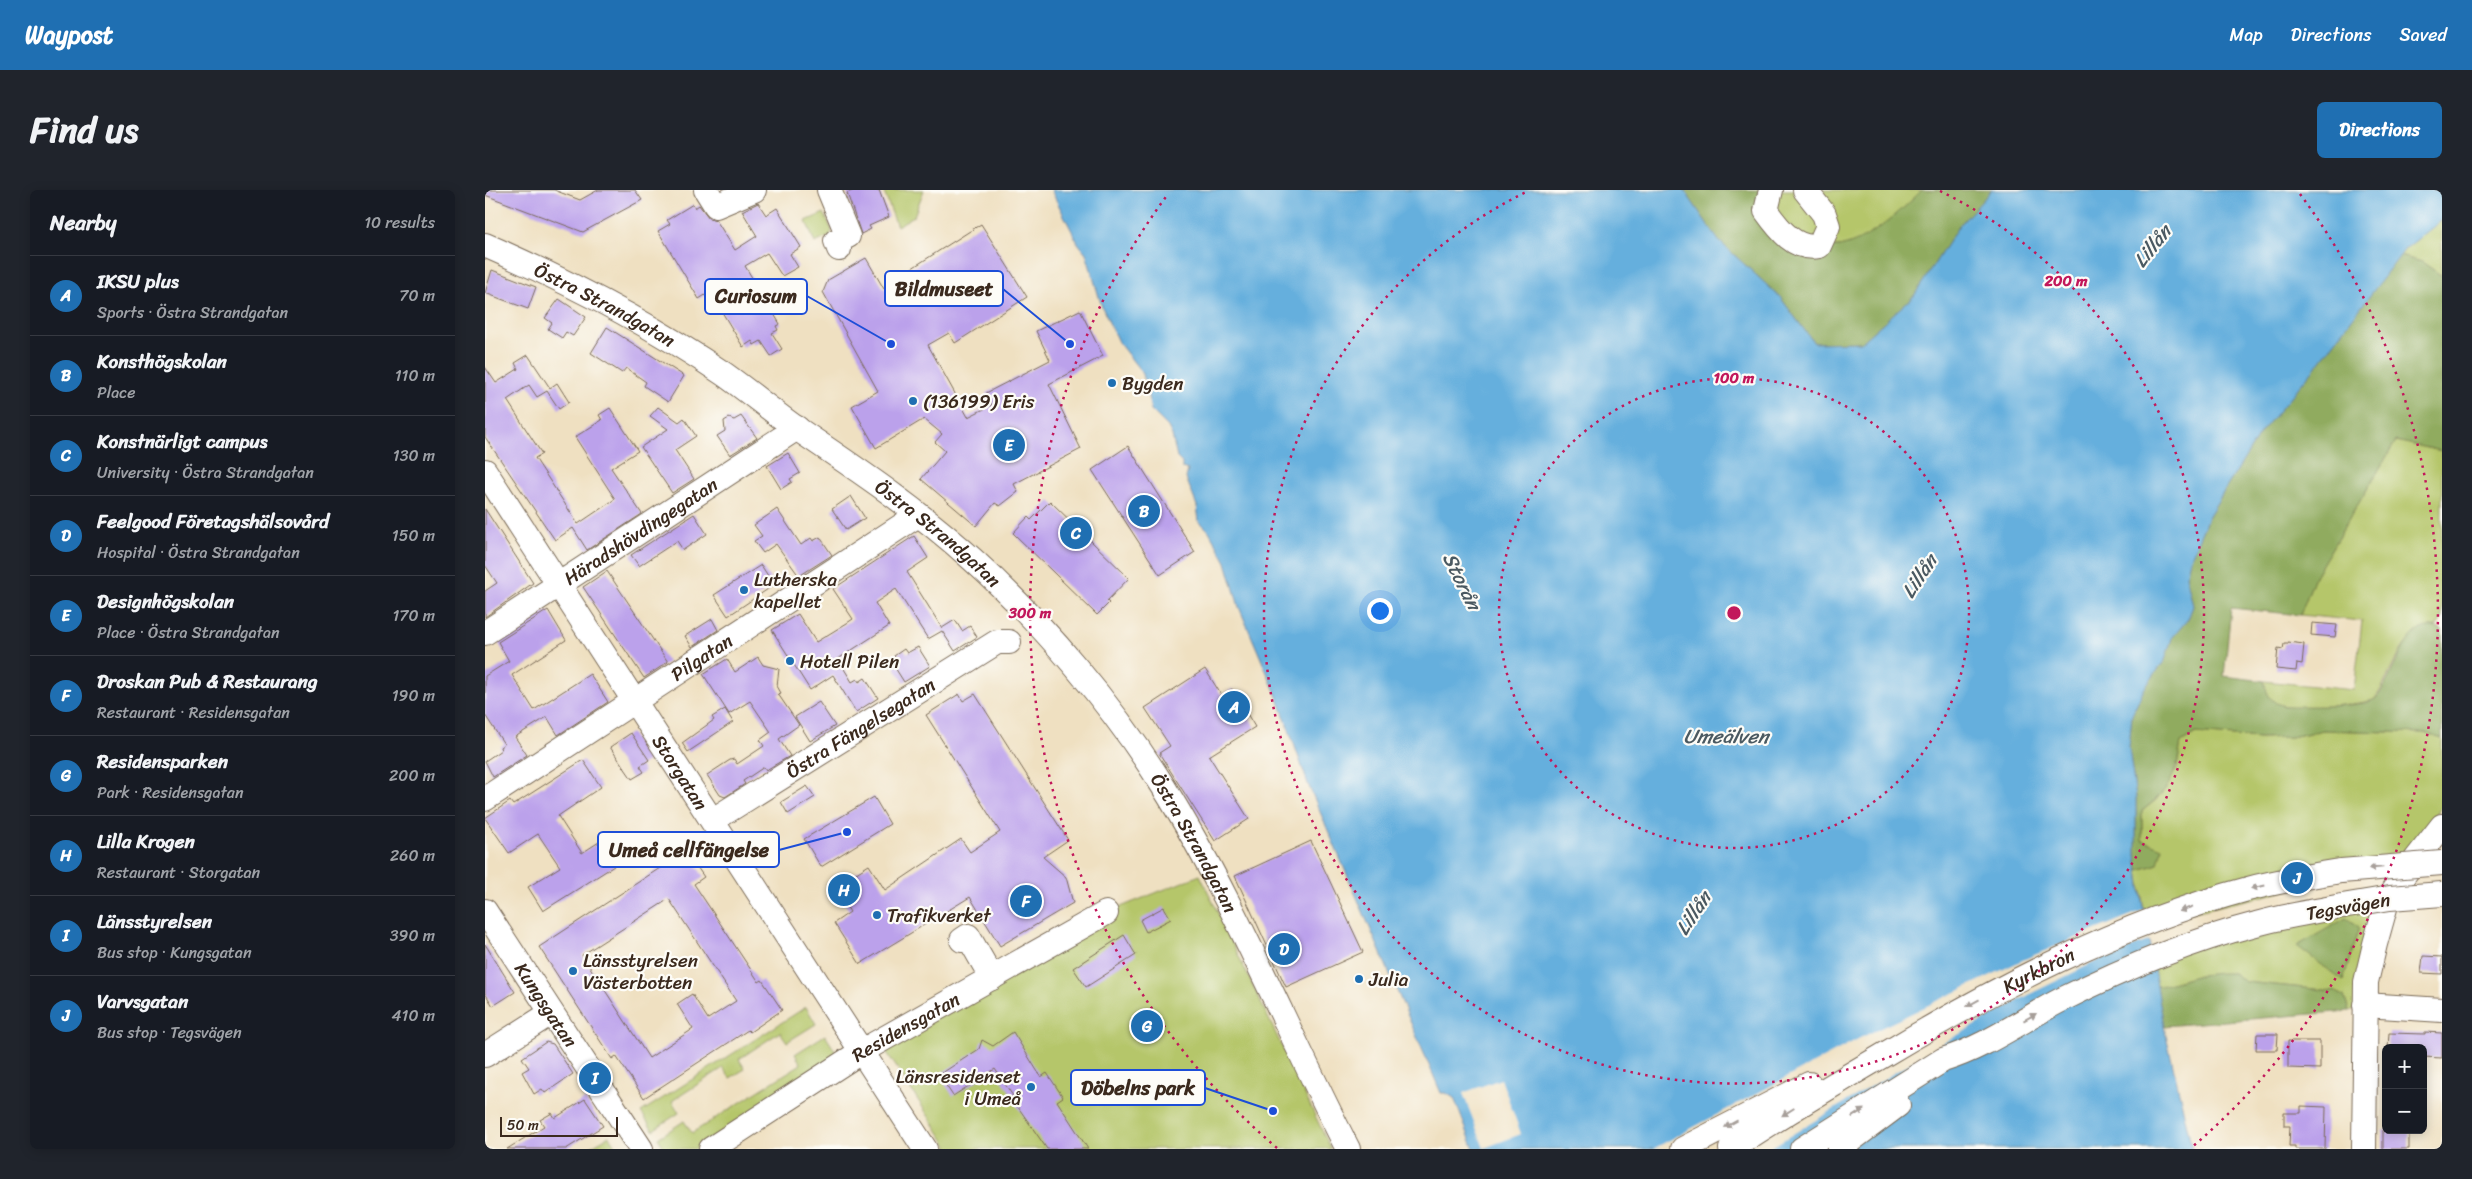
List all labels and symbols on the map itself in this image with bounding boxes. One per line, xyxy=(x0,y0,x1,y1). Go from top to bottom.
water label: Lillån xyxy=(2124,215,2182,276)
street label: Östra Strandgatan xyxy=(529,254,682,356)
text: 200 m xyxy=(2043,268,2088,294)
callout: Bildmuseet xyxy=(885,271,1003,306)
text: Bildmuseet xyxy=(895,272,993,307)
callout: Curiosum xyxy=(705,279,807,314)
text: Curiosum xyxy=(714,279,797,314)
text: 100 m xyxy=(1714,365,1755,391)
place label: Bygden xyxy=(1122,367,1183,400)
marker: Bygden xyxy=(1106,377,1118,389)
place label: (136199) Eris xyxy=(923,385,1035,418)
marker: (136199) Eris xyxy=(907,395,919,407)
pin: E xyxy=(993,426,1025,464)
street label: Häradshövdingegatan xyxy=(557,468,724,594)
street label: Östra Strandgatan xyxy=(868,471,1009,596)
pin: B xyxy=(1128,492,1160,530)
pin: C xyxy=(1060,514,1092,552)
water label: Lillån xyxy=(1892,545,1948,606)
water label: Storån xyxy=(1433,546,1491,618)
place label: Lutherska kapellet xyxy=(754,563,838,618)
marker: Lutherska kapellet xyxy=(738,584,750,596)
your location xyxy=(1367,598,1393,624)
text: 300 m xyxy=(1008,600,1052,626)
centre of rings xyxy=(1725,604,1743,622)
street label: Pilgatan xyxy=(664,625,740,690)
place label: Hotell Pilen xyxy=(800,645,899,678)
marker: Hotell Pilen xyxy=(784,655,796,667)
street label: Östra Fängelsegatan xyxy=(779,669,942,787)
pin: A xyxy=(1218,688,1250,726)
water label: Umeälven xyxy=(1684,719,1771,754)
street label: Storgatan xyxy=(643,728,717,817)
street label: Östra Strandgatan xyxy=(1142,766,1247,919)
callout: Umeå cellfängelse xyxy=(598,832,779,867)
text: Umeå cellfängelse xyxy=(609,833,770,868)
pin: J xyxy=(2281,859,2313,897)
one-way arrow xyxy=(2368,864,2384,872)
pin: H xyxy=(828,871,860,909)
pin: F xyxy=(1010,882,1042,920)
water label: Lillån xyxy=(1666,882,1722,943)
one-way arrow xyxy=(2251,883,2266,891)
street label: Tegsvägen xyxy=(2303,883,2393,930)
place label: Trafikverket xyxy=(887,899,992,932)
one-way arrow xyxy=(2178,906,2193,913)
marker: Trafikverket xyxy=(871,909,883,921)
pin: D xyxy=(1268,930,1300,968)
street label: Kyrkbron xyxy=(1996,939,2081,1002)
place label: Länsstyrelsen Västerbotten xyxy=(583,944,698,999)
street label: Kungsgatan xyxy=(506,955,586,1054)
place label: Julia xyxy=(1368,963,1409,996)
marker: Länsstyrelsen Västerbotten xyxy=(567,965,579,977)
marker: Julia xyxy=(1353,973,1365,985)
street label: Residensgatan xyxy=(845,983,966,1071)
one-way arrow xyxy=(1966,999,1981,1007)
pin: G xyxy=(1131,1007,1163,1045)
one-way arrow xyxy=(2023,1013,2036,1022)
pin: I xyxy=(579,1059,611,1097)
place label: Länsresidenset i Umeå xyxy=(896,1060,1021,1115)
callout: Döbelns park xyxy=(1071,1070,1205,1105)
text: Döbelns park xyxy=(1081,1071,1196,1106)
marker: Länsresidenset i Umeå xyxy=(1025,1081,1037,1093)
one-way arrow xyxy=(1782,1108,1795,1117)
one-way arrow xyxy=(1851,1109,1864,1118)
scale bar xyxy=(500,1114,617,1137)
one-way arrow xyxy=(1724,1120,1739,1128)

